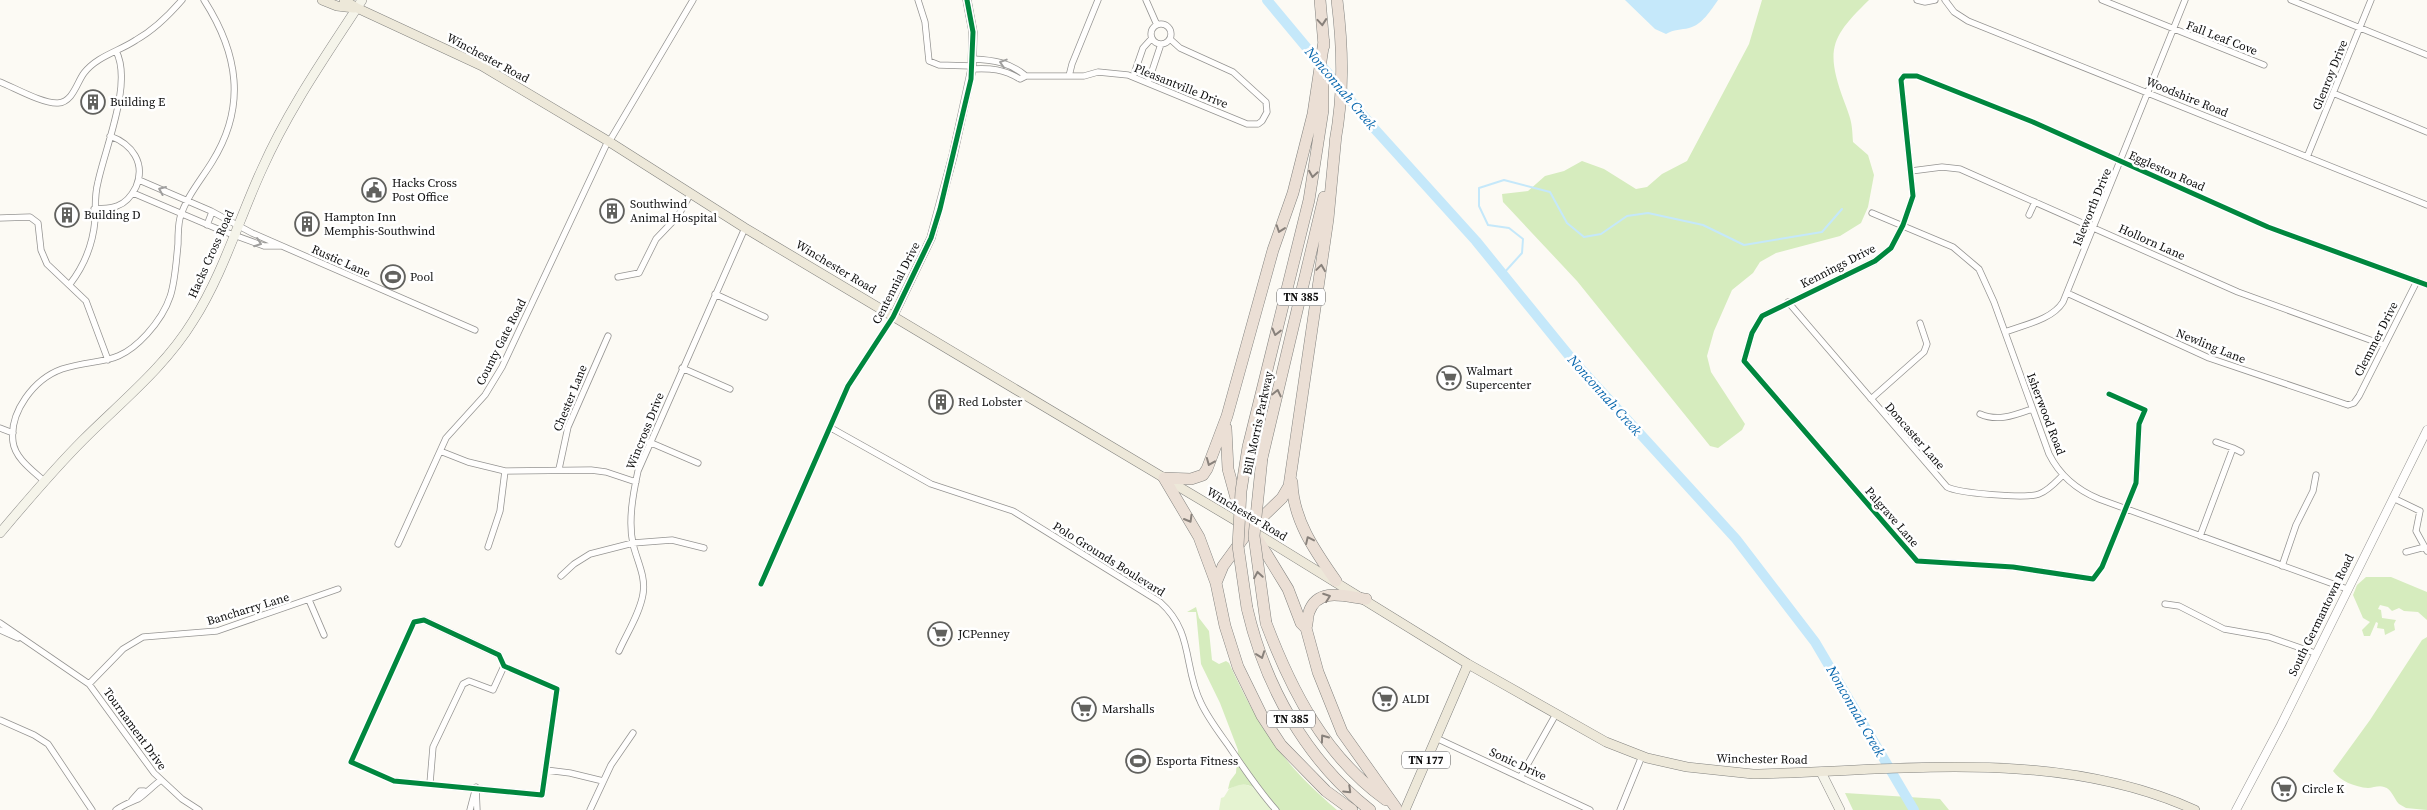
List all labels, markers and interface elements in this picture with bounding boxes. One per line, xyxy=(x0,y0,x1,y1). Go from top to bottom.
street label: Fall Leaf Cove xyxy=(2184,17,2260,59)
one-way arrow xyxy=(1316,19,1327,27)
street label: Winchester Road xyxy=(444,29,532,87)
street label: Glenroy Drive xyxy=(2309,37,2351,113)
water label: Nonconnah Creek xyxy=(1300,42,1382,134)
one-way arrow xyxy=(999,59,1008,69)
street label: Pleasantville Drive xyxy=(1132,60,1230,112)
street label: Woodshire Road xyxy=(2143,73,2231,121)
building icon: Building E xyxy=(80,89,106,115)
place label: Building E xyxy=(110,94,165,110)
street label: Eggleston Road xyxy=(2126,147,2208,195)
street label: Isleworth Drive xyxy=(2069,166,2115,248)
one-way arrow xyxy=(1308,170,1318,178)
place label: Hacks Cross Post Office xyxy=(392,175,457,205)
public building icon: Hacks Cross Post Office xyxy=(361,177,387,203)
one-way arrow xyxy=(158,185,167,196)
place label: Southwind Animal Hospital xyxy=(630,196,718,226)
building icon: Southwind Animal Hospital xyxy=(599,198,625,224)
building icon: Building D xyxy=(54,202,80,228)
place label: Building D xyxy=(84,207,141,223)
street label: Hacks Cross Road xyxy=(184,207,238,301)
place label: Hampton Inn Memphis-Southwind xyxy=(324,209,435,239)
building icon: Hampton Inn Memphis-Southwind xyxy=(294,211,320,237)
street label: Hollorn Lane xyxy=(2116,220,2188,264)
one-way arrow xyxy=(1276,224,1286,232)
one-way arrow xyxy=(253,237,261,247)
street label: Winchester Road xyxy=(793,237,879,298)
street label: Centennial Drive xyxy=(868,239,924,327)
street label: Kennings Drive xyxy=(1798,240,1878,292)
street label: Rustic Lane xyxy=(309,241,373,281)
sports icon: Pool xyxy=(380,264,406,290)
one-way arrow xyxy=(1316,264,1326,272)
place label: Pool xyxy=(410,269,434,285)
road number: TN 385 xyxy=(1277,288,1325,306)
street label: County Gate Road xyxy=(472,296,530,388)
street label: Clemmer Drive xyxy=(2350,299,2402,379)
street label: Newling Lane xyxy=(2174,325,2248,367)
one-way arrow xyxy=(1271,328,1282,337)
water label: Nonconnah Creek xyxy=(1563,350,1647,440)
street label: Chester Lane xyxy=(549,362,591,434)
place label: Walmart Supercenter xyxy=(1466,363,1531,393)
supermarket icon: Walmart Supercenter xyxy=(1436,365,1462,391)
street label: Bill Morris Parkway xyxy=(1239,369,1277,476)
street label: Isherwood Road xyxy=(2023,371,2069,458)
building icon: Red Lobster xyxy=(928,389,954,415)
one-way arrow xyxy=(1271,389,1282,398)
street label: Wincross Drive xyxy=(622,390,668,472)
place label: Red Lobster xyxy=(958,394,1022,410)
street label: Doncaster Lane xyxy=(1881,399,1949,473)
one-way arrow xyxy=(1206,457,1216,465)
street label: Palgrave Lane xyxy=(1861,483,1923,551)
street label: Winchester Road xyxy=(1204,484,1290,545)
one-way arrow xyxy=(1183,514,1193,523)
street label: Polo Grounds Boulevard xyxy=(1050,518,1168,600)
one-way arrow xyxy=(1306,537,1316,546)
street label: South Germantown Road xyxy=(2284,551,2358,679)
one-way arrow xyxy=(1254,570,1264,579)
street label: Bancharry Lane xyxy=(205,589,291,629)
one-way arrow xyxy=(1322,593,1331,603)
supermarket icon: JCPenney xyxy=(927,621,953,647)
place label: JCPenney xyxy=(957,626,1010,642)
one-way arrow xyxy=(1255,650,1265,658)
water label: Nonconnah Creek xyxy=(1821,661,1890,761)
street label: Tournament Drive xyxy=(100,685,170,773)
supermarket icon: ALDI xyxy=(1372,686,1398,712)
place label: ALDI xyxy=(1402,691,1429,707)
supermarket icon: Marshalls xyxy=(1071,696,1097,722)
place label: Marshalls xyxy=(1102,701,1154,717)
road number: TN 385 xyxy=(1267,711,1315,728)
one-way arrow xyxy=(1321,734,1330,744)
street label: Sonic Drive xyxy=(1487,744,1549,784)
sports icon: Esporta Fitness xyxy=(1125,748,1151,774)
street label: Winchester Road xyxy=(1716,750,1808,768)
road number: TN 177 xyxy=(1402,752,1450,768)
place label: Esporta Fitness xyxy=(1156,753,1238,769)
supermarket icon: Circle K xyxy=(2271,776,2297,802)
place label: Circle K xyxy=(2302,781,2344,797)
one-way arrow xyxy=(1342,784,1351,793)

